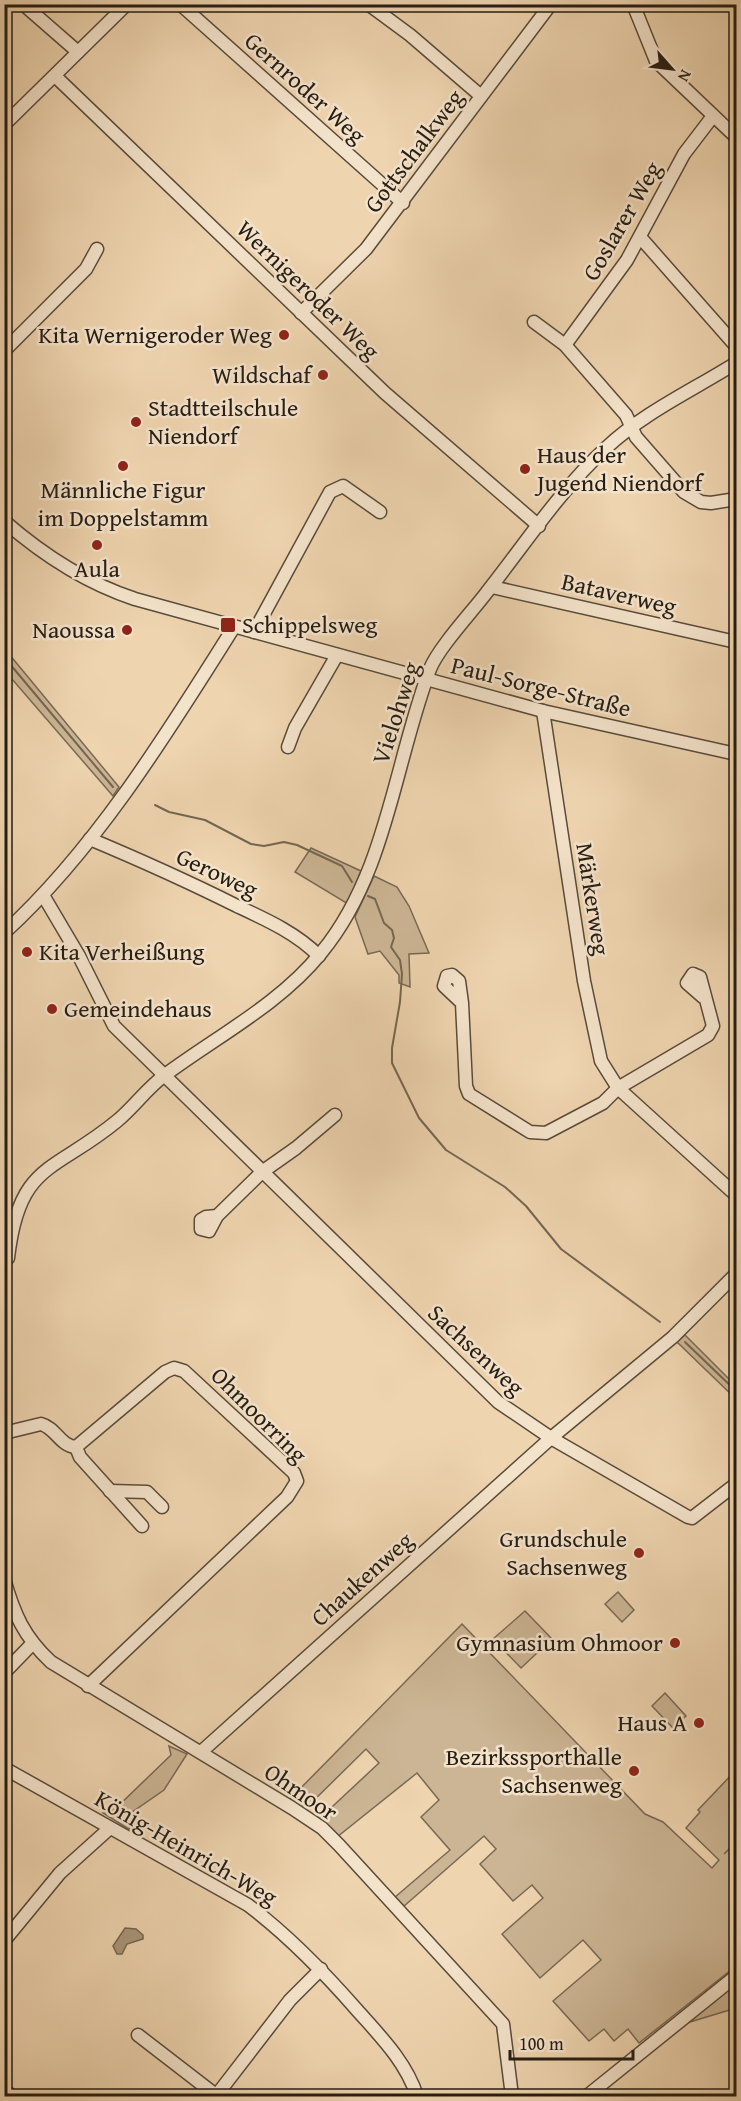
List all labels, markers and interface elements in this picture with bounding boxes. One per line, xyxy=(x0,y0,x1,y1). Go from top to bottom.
street label: Gernroder Weg xyxy=(237,24,374,152)
north arrow xyxy=(642,39,702,99)
text: N xyxy=(672,66,698,87)
street label: Gottschalkweg xyxy=(355,82,472,220)
street label: Goslarer Weg xyxy=(573,155,670,287)
street label: Wernigeroder Weg xyxy=(229,212,388,367)
place label: Kita Wernigeroder Weg xyxy=(38,317,272,352)
marker: Kita Wernigeroder Weg xyxy=(277,328,291,342)
place label: Wildschaf xyxy=(212,357,313,392)
marker: Wildschaf xyxy=(316,368,330,382)
place label: Stadtteilschule Niendorf xyxy=(148,390,298,453)
marker: Stadtteilschule Niendorf xyxy=(129,415,143,429)
place label: Haus der Jugend Niendorf xyxy=(534,437,704,500)
marker: Männliche Figur im Doppelstamm xyxy=(116,459,130,473)
marker: Haus der Jugend Niendorf xyxy=(518,462,532,476)
place label: Männliche Figur im Doppelstamm xyxy=(38,472,209,535)
marker: Aula xyxy=(90,538,104,552)
place label: Aula xyxy=(74,551,120,586)
street label: Bataverweg xyxy=(558,563,680,624)
place label: Schippelsweg xyxy=(242,607,377,642)
place label: Naoussa xyxy=(32,612,116,647)
marker: Schippelsweg xyxy=(219,616,237,634)
marker: Naoussa xyxy=(120,623,134,637)
street label: Paul-Sorge-Straße xyxy=(448,647,635,726)
street label: Vielohweg xyxy=(363,657,429,769)
street label: Geroweg xyxy=(171,838,264,907)
street label: Märkerweg xyxy=(567,840,620,958)
place label: Kita Verheißung xyxy=(39,934,205,969)
marker: Kita Verheißung xyxy=(20,945,34,959)
place label: Gemeindehaus xyxy=(64,991,212,1026)
marker: Gemeindehaus xyxy=(45,1002,59,1016)
street label: Sachsenweg xyxy=(420,1296,533,1404)
street label: Ohmoorring xyxy=(203,1358,316,1471)
place label: Grundschule Sachsenweg xyxy=(499,1521,627,1584)
street label: Chaukenweg xyxy=(303,1523,421,1634)
marker: Grundschule Sachsenweg xyxy=(632,1546,646,1560)
place label: Gymnasium Ohmoor xyxy=(456,1625,663,1660)
marker: Gymnasium Ohmoor xyxy=(668,1636,682,1650)
place label: Haus A xyxy=(617,1705,687,1740)
marker: Haus A xyxy=(692,1716,706,1730)
place label: Bezirkssporthalle Sachsenweg xyxy=(446,1739,622,1802)
street label: Ohmoor xyxy=(257,1754,345,1829)
marker: Bezirkssporthalle Sachsenweg xyxy=(627,1764,641,1778)
street label: König-Heinrich-Weg xyxy=(88,1781,284,1914)
scale bar xyxy=(510,2023,633,2061)
text: 100 m xyxy=(519,2030,564,2057)

